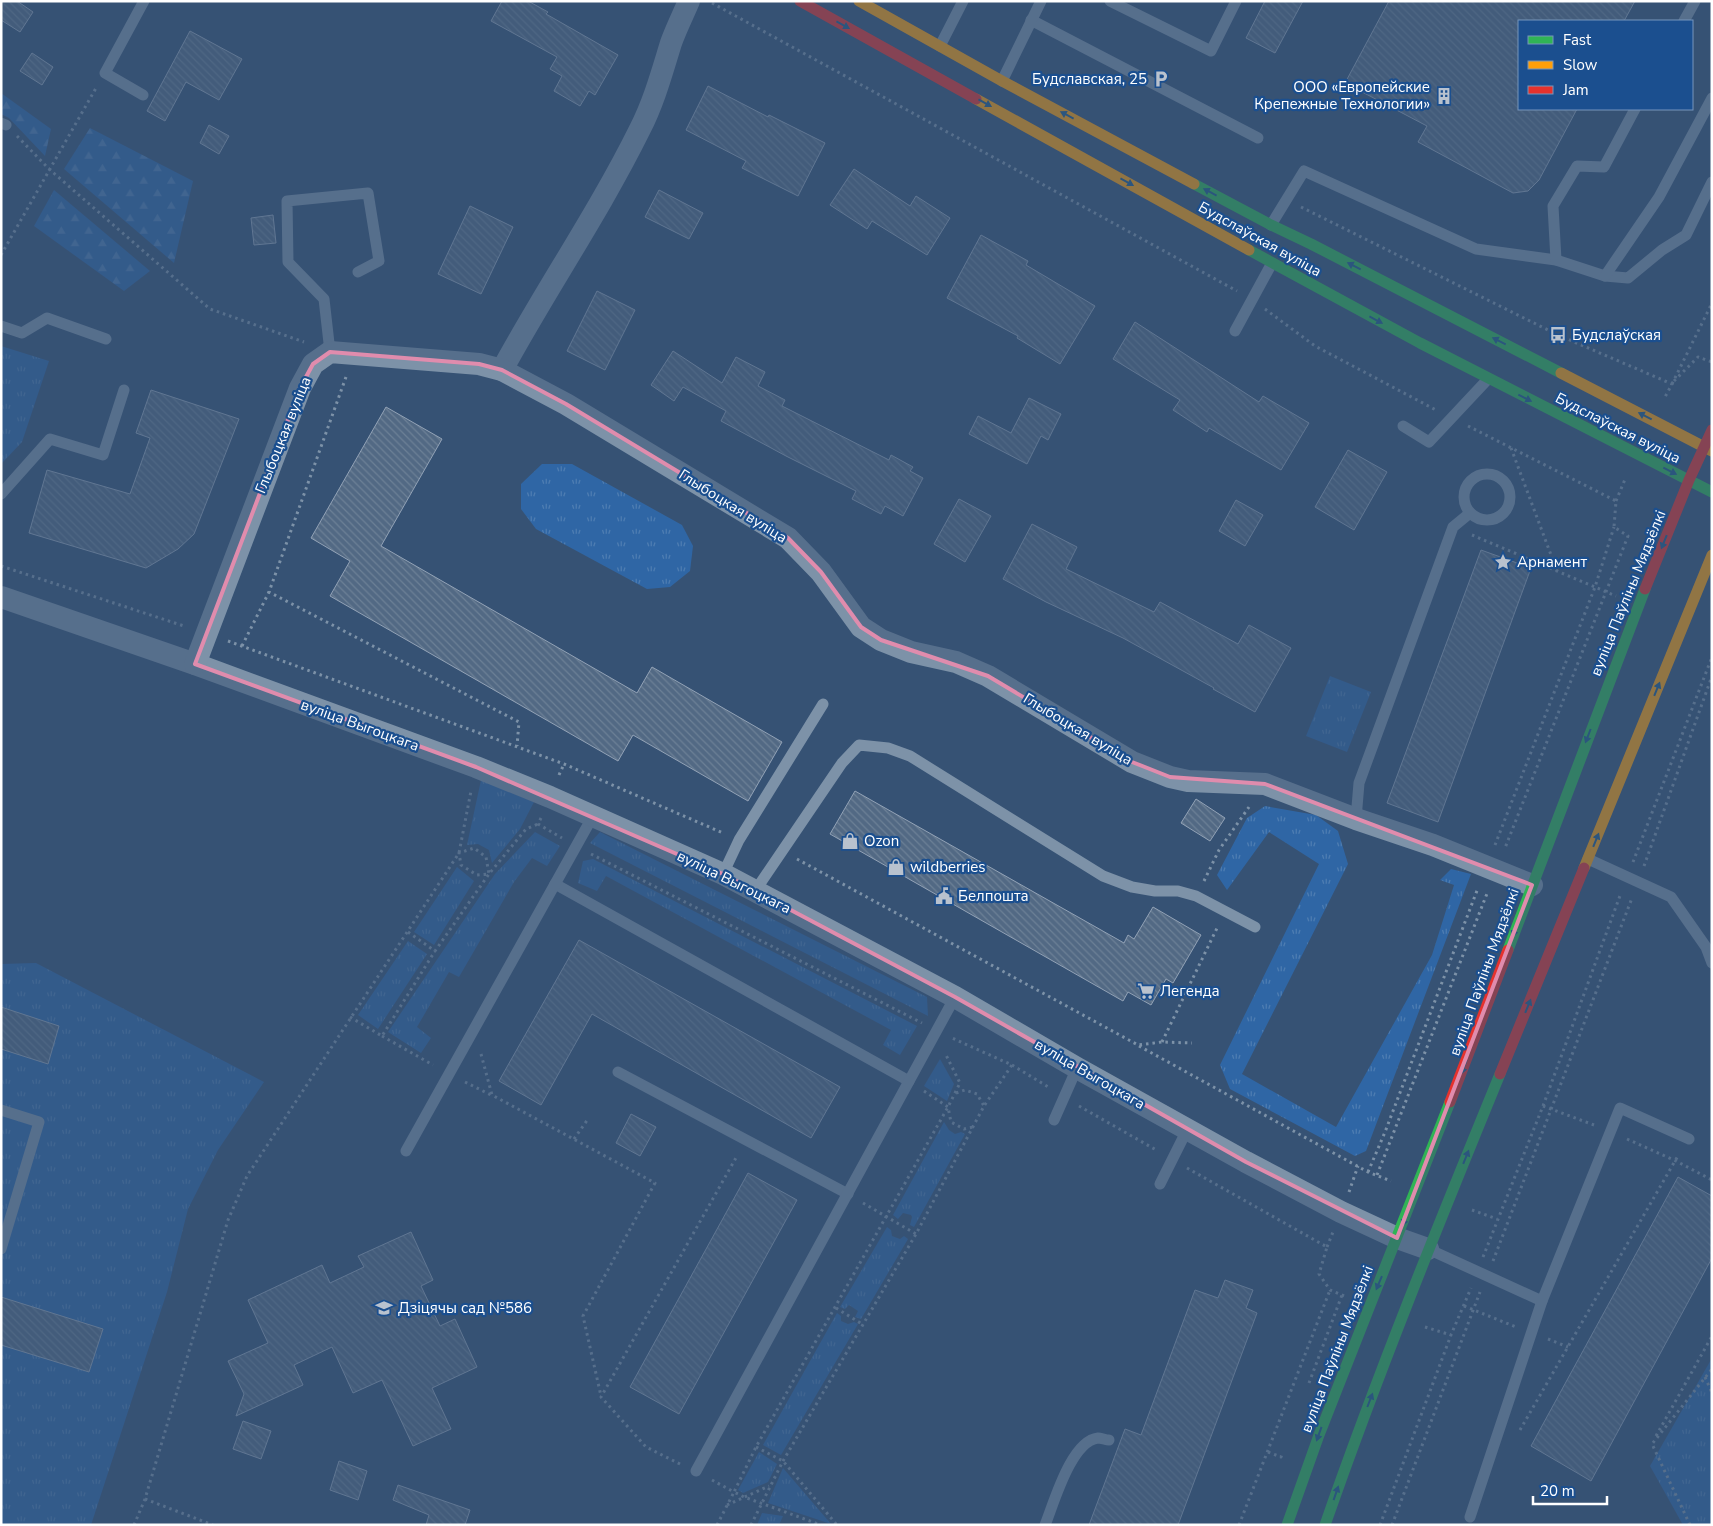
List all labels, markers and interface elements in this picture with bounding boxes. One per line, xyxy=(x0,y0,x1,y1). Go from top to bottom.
one-way arrow xyxy=(836,20,849,29)
legend xyxy=(1518,20,1693,110)
text: Fast xyxy=(1563,30,1592,50)
text: Slow xyxy=(1563,55,1598,75)
place label: Будславская, 25 xyxy=(1032,69,1147,89)
parking icon: Будславская, 25 xyxy=(1151,69,1171,89)
place label: ООО «Европейские Крепежные Технологии» xyxy=(1254,77,1430,114)
text: Jam xyxy=(1562,80,1589,100)
building icon: ООО «Европейские Крепежные Технологии» xyxy=(1434,86,1454,106)
one-way arrow xyxy=(978,99,992,108)
one-way arrow xyxy=(1059,111,1074,119)
one-way arrow xyxy=(1120,178,1133,187)
one-way arrow xyxy=(1203,188,1217,196)
street label: Будслаўская вуліца xyxy=(1195,197,1325,281)
one-way arrow xyxy=(1347,262,1362,270)
one-way arrow xyxy=(1369,316,1384,324)
bus stop icon: Будслаўская xyxy=(1548,325,1568,345)
place label: Будслаўская xyxy=(1572,325,1661,345)
one-way arrow xyxy=(1492,337,1506,345)
street label: Глыбоцкая вуліца xyxy=(250,374,316,496)
street label: Будслаўская вуліца xyxy=(1552,388,1684,468)
one-way arrow xyxy=(1518,394,1532,402)
one-way arrow xyxy=(1638,412,1652,420)
street label: Глыбоцкая вуліца xyxy=(675,465,791,547)
one-way arrow xyxy=(1663,467,1677,475)
street label: вуліца Паўліны Мядзёлкі xyxy=(1586,507,1670,679)
one-way arrow xyxy=(1660,535,1668,550)
place icon: Арнамент xyxy=(1493,552,1513,572)
place label: Арнамент xyxy=(1517,552,1588,572)
one-way arrow xyxy=(1654,682,1662,696)
street label: Глыбоцкая вуліца xyxy=(1020,688,1136,770)
street label: вуліца Выгоцкага xyxy=(298,694,422,756)
one-way arrow xyxy=(1584,728,1591,743)
shop icon: Ozon xyxy=(840,831,860,851)
place label: Ozon xyxy=(864,831,899,851)
one-way arrow xyxy=(1592,832,1600,847)
street label: вуліца Выгоцкага xyxy=(674,846,794,918)
shop icon: wildberries xyxy=(886,857,906,877)
place label: wildberries xyxy=(910,857,985,877)
street label: вуліца Паўліны Мядзёлкі xyxy=(1444,885,1524,1059)
public building icon: Белпошта xyxy=(934,886,954,906)
place label: Белпошта xyxy=(958,886,1029,906)
one-way arrow xyxy=(1511,923,1518,938)
supermarket icon: Легенда xyxy=(1136,981,1156,1001)
place label: Легенда xyxy=(1160,981,1220,1001)
one-way arrow xyxy=(1525,999,1532,1014)
street label: вуліца Выгоцкага xyxy=(1031,1034,1149,1114)
one-way arrow xyxy=(1460,1060,1468,1075)
one-way arrow xyxy=(1463,1150,1471,1164)
one-way arrow xyxy=(1401,1212,1409,1227)
street label: вуліца Паўліны Мядзёлкі xyxy=(1296,1263,1378,1435)
one-way arrow xyxy=(1374,1276,1382,1290)
school or university icon: Дзіцячы сад №586 xyxy=(374,1298,394,1318)
place label: Дзіцячы сад №586 xyxy=(398,1298,532,1318)
one-way arrow xyxy=(1366,1392,1374,1407)
one-way arrow xyxy=(1315,1427,1323,1442)
scale bar xyxy=(1533,1474,1607,1506)
text: 20 m xyxy=(1540,1481,1575,1501)
one-way arrow xyxy=(1332,1485,1340,1500)

